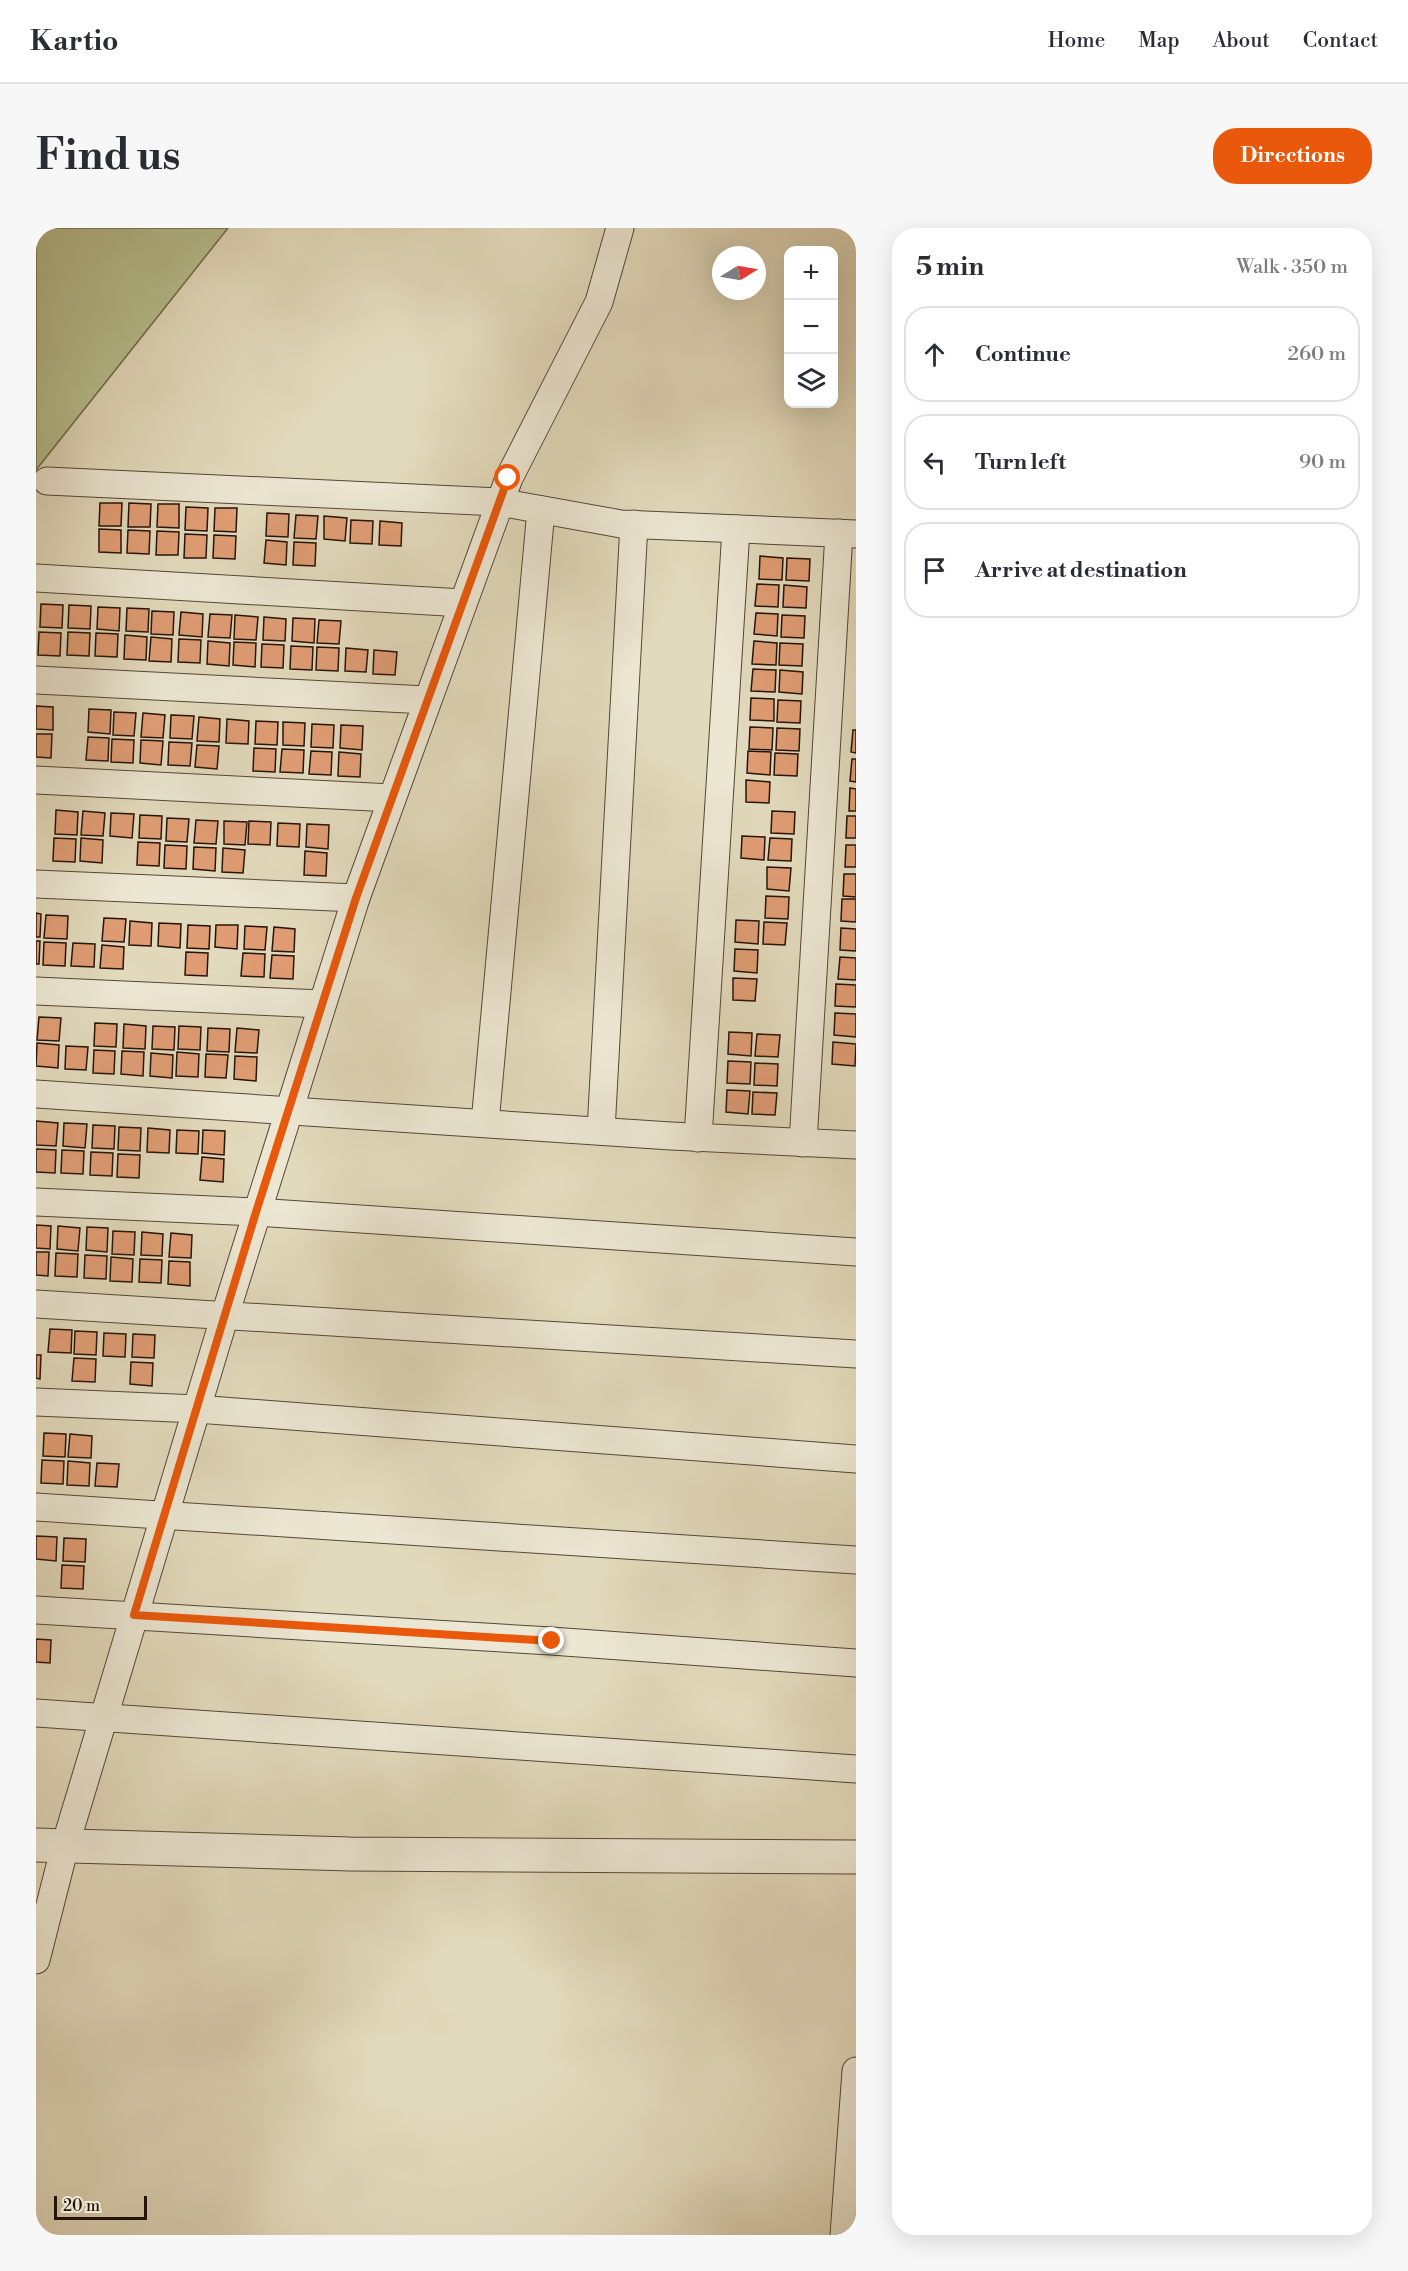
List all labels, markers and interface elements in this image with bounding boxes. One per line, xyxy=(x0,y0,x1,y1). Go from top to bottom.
text: Kartio xyxy=(30,24,119,59)
text: Home xyxy=(1048,28,1105,54)
text: Map xyxy=(1138,28,1180,54)
text: About xyxy=(1213,28,1270,54)
text: Contact xyxy=(1303,28,1378,54)
button: Directions xyxy=(1213,128,1372,184)
text: Find us xyxy=(36,130,180,183)
north arrow xyxy=(712,246,766,300)
map controls xyxy=(784,246,838,408)
button: + xyxy=(784,246,838,300)
text: 5 min xyxy=(916,251,984,283)
text: Walk · 350 m xyxy=(1236,255,1348,280)
button: − xyxy=(784,300,838,354)
icon: ahead xyxy=(918,338,951,371)
text: Continue xyxy=(975,341,1071,368)
text: 260 m xyxy=(1288,342,1346,367)
button: layers xyxy=(784,354,838,408)
icon: left xyxy=(918,446,951,479)
text: Turn left xyxy=(975,449,1066,476)
text: 90 m xyxy=(1299,450,1346,475)
route start xyxy=(494,464,520,490)
icon: arrive xyxy=(918,554,951,587)
text: Arrive at destination xyxy=(975,557,1187,584)
route end xyxy=(538,1627,564,1653)
scale bar xyxy=(54,2193,147,2220)
text: 20 m xyxy=(63,2196,100,2216)

